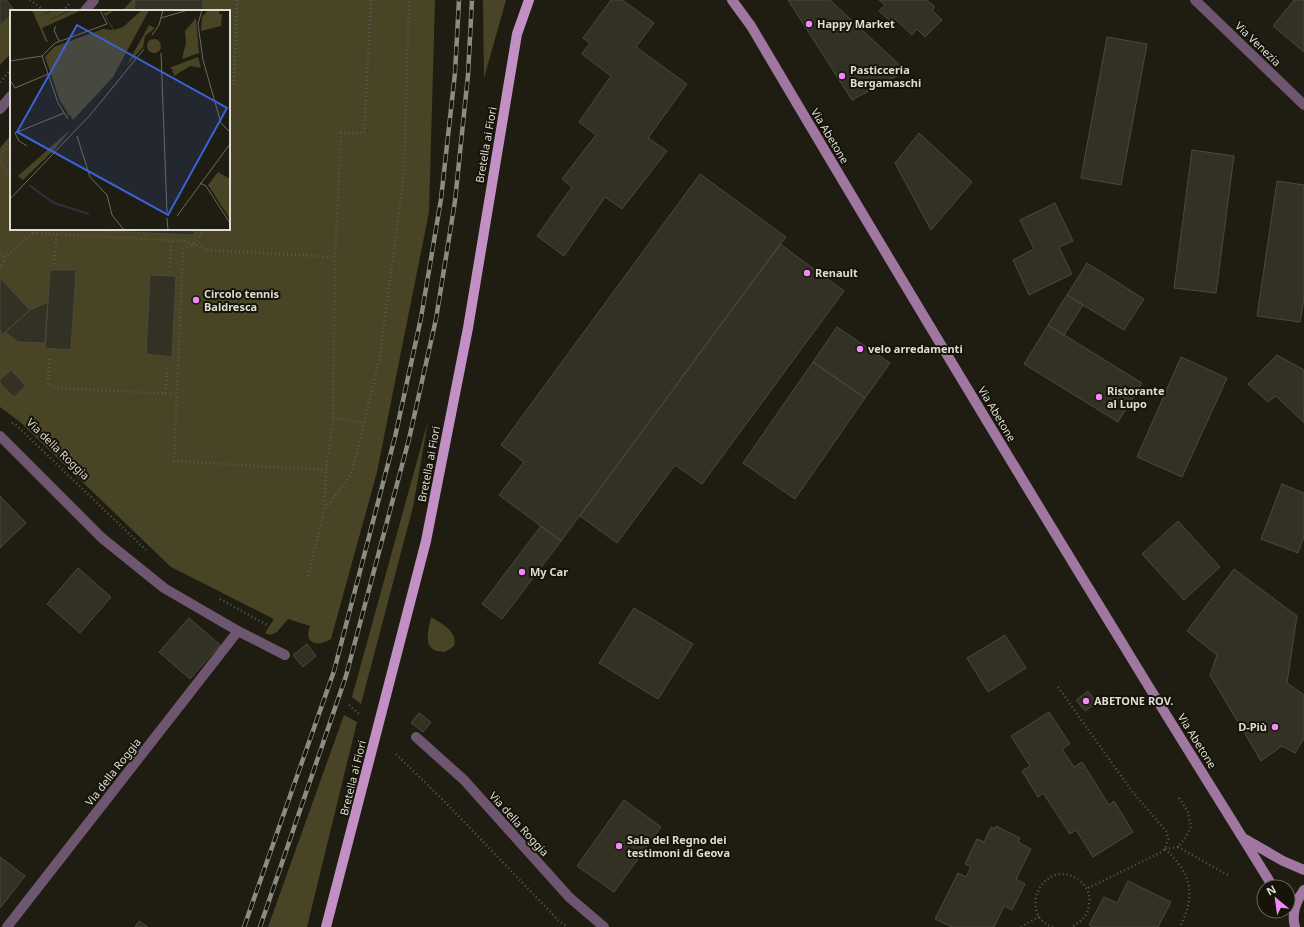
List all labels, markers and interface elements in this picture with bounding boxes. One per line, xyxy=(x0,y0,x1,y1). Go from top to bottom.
inset map xyxy=(10,10,230,230)
place label: Happy Market xyxy=(817,16,895,31)
street label: Via Venezia xyxy=(1232,18,1284,69)
marker: Happy Market xyxy=(804,19,814,29)
place label: Pasticceria Bergamaschi xyxy=(850,62,921,90)
marker: Pasticceria Bergamaschi xyxy=(837,71,847,81)
street label: Via Abetone xyxy=(808,105,853,166)
street label: Bretella ai Fiori xyxy=(471,106,500,184)
place label: Renault xyxy=(815,265,858,280)
marker: Renault xyxy=(802,268,812,278)
place label: Circolo tennis Baldresca xyxy=(204,286,280,314)
marker: Circolo tennis Baldresca xyxy=(191,295,201,305)
place label: velo arredamenti xyxy=(868,341,963,356)
marker: velo arredamenti xyxy=(855,344,865,354)
street label: Via Abetone xyxy=(975,383,1020,444)
place label: Ristorante al Lupo xyxy=(1107,383,1165,411)
marker: Ristorante al Lupo xyxy=(1094,392,1104,402)
street label: Via della Roggia xyxy=(24,415,93,483)
street label: Bretella ai Fiori xyxy=(414,425,443,503)
place label: My Car xyxy=(530,564,568,579)
marker: My Car xyxy=(517,567,527,577)
place label: ABETONE ROV. xyxy=(1094,693,1173,708)
marker: ABETONE ROV. xyxy=(1081,696,1091,706)
street label: Via Abetone xyxy=(1175,710,1220,771)
place label: D-Più xyxy=(1238,719,1267,734)
marker: D-Più xyxy=(1270,722,1280,732)
street label: Via della Roggia xyxy=(81,735,144,809)
street label: Bretella ai Fiori xyxy=(336,739,369,817)
street label: Via della Roggia xyxy=(486,788,552,859)
place label: Sala del Regno dei testimoni di Geova xyxy=(627,832,730,860)
marker: Sala del Regno dei testimoni di Geova xyxy=(614,841,624,851)
north arrow xyxy=(1256,879,1296,919)
text: N xyxy=(1263,881,1278,899)

